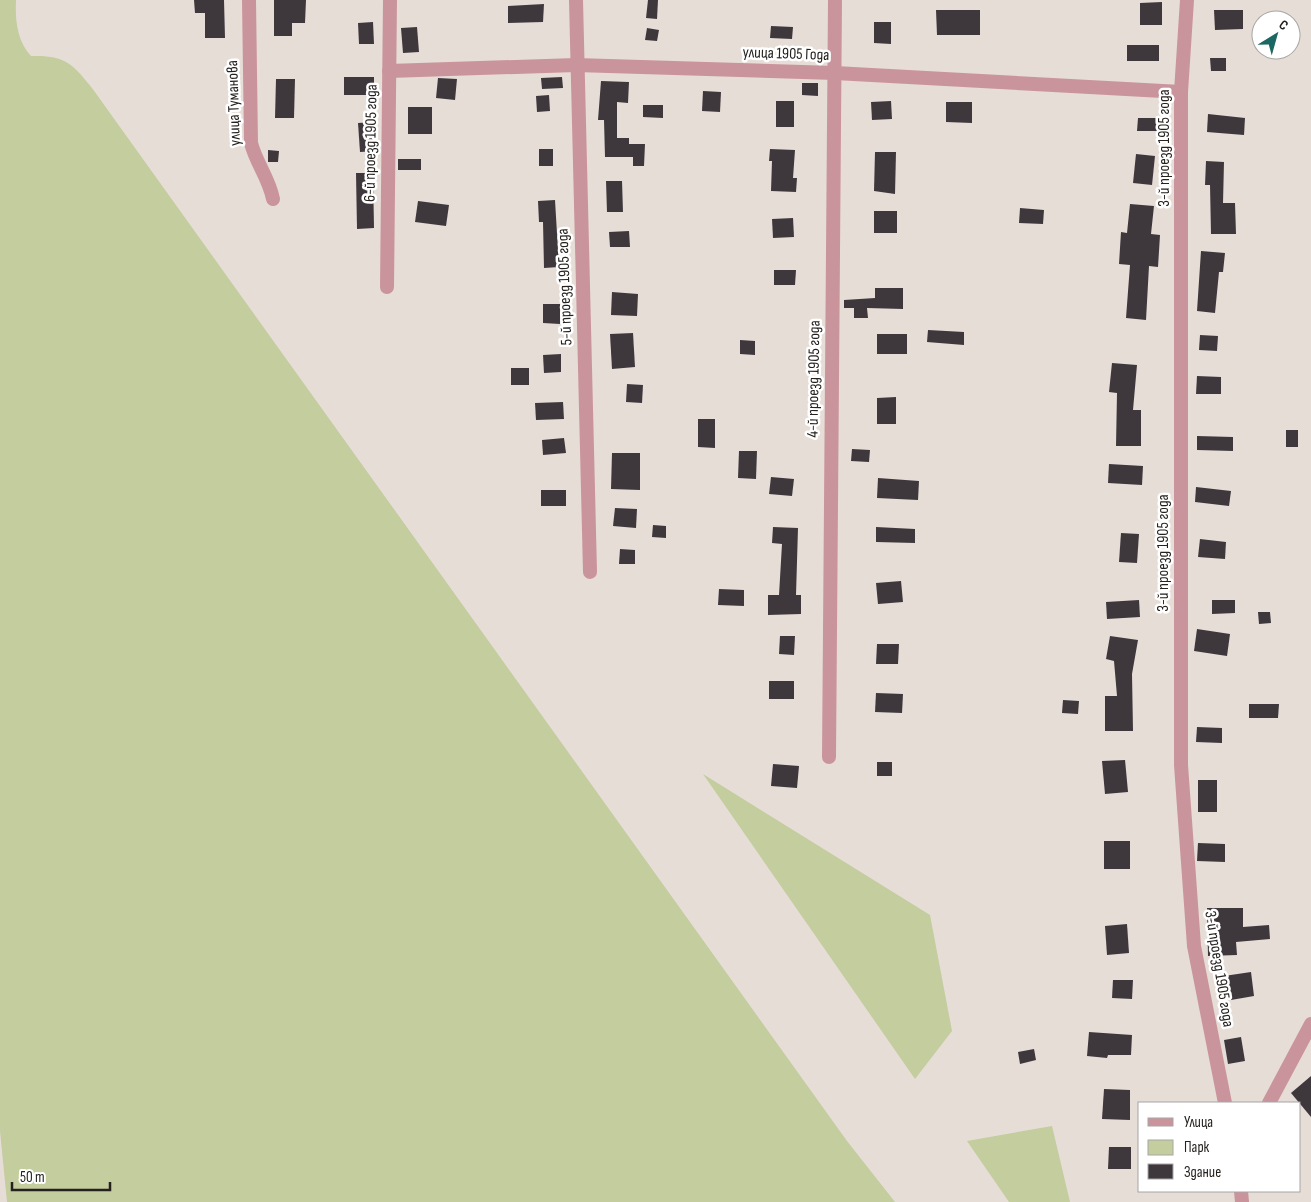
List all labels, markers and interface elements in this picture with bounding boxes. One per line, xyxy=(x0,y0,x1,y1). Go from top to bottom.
north arrow xyxy=(1251,10,1301,60)
text: С xyxy=(1276,16,1292,34)
street label: улица 1905 Года xyxy=(742,43,830,65)
street label: улица Туманова xyxy=(223,60,245,146)
street label: 6-й проезд 1905 года xyxy=(360,84,382,202)
street label: 3-й проезд 1905 года xyxy=(1155,89,1174,207)
street label: 5-й проезд 1905 года xyxy=(553,228,577,346)
street label: 4-й проезд 1905 года xyxy=(803,320,825,438)
street label: 3-й проезд 1905 года xyxy=(1154,494,1173,612)
street label: 3-й проезд 1905 года xyxy=(1200,910,1238,1028)
legend xyxy=(1138,1102,1301,1192)
text: Улица xyxy=(1184,1113,1213,1132)
text: Парк xyxy=(1184,1138,1210,1157)
scale bar xyxy=(12,1160,110,1192)
text: Здание xyxy=(1184,1163,1221,1182)
text: 50 m xyxy=(20,1168,45,1187)

